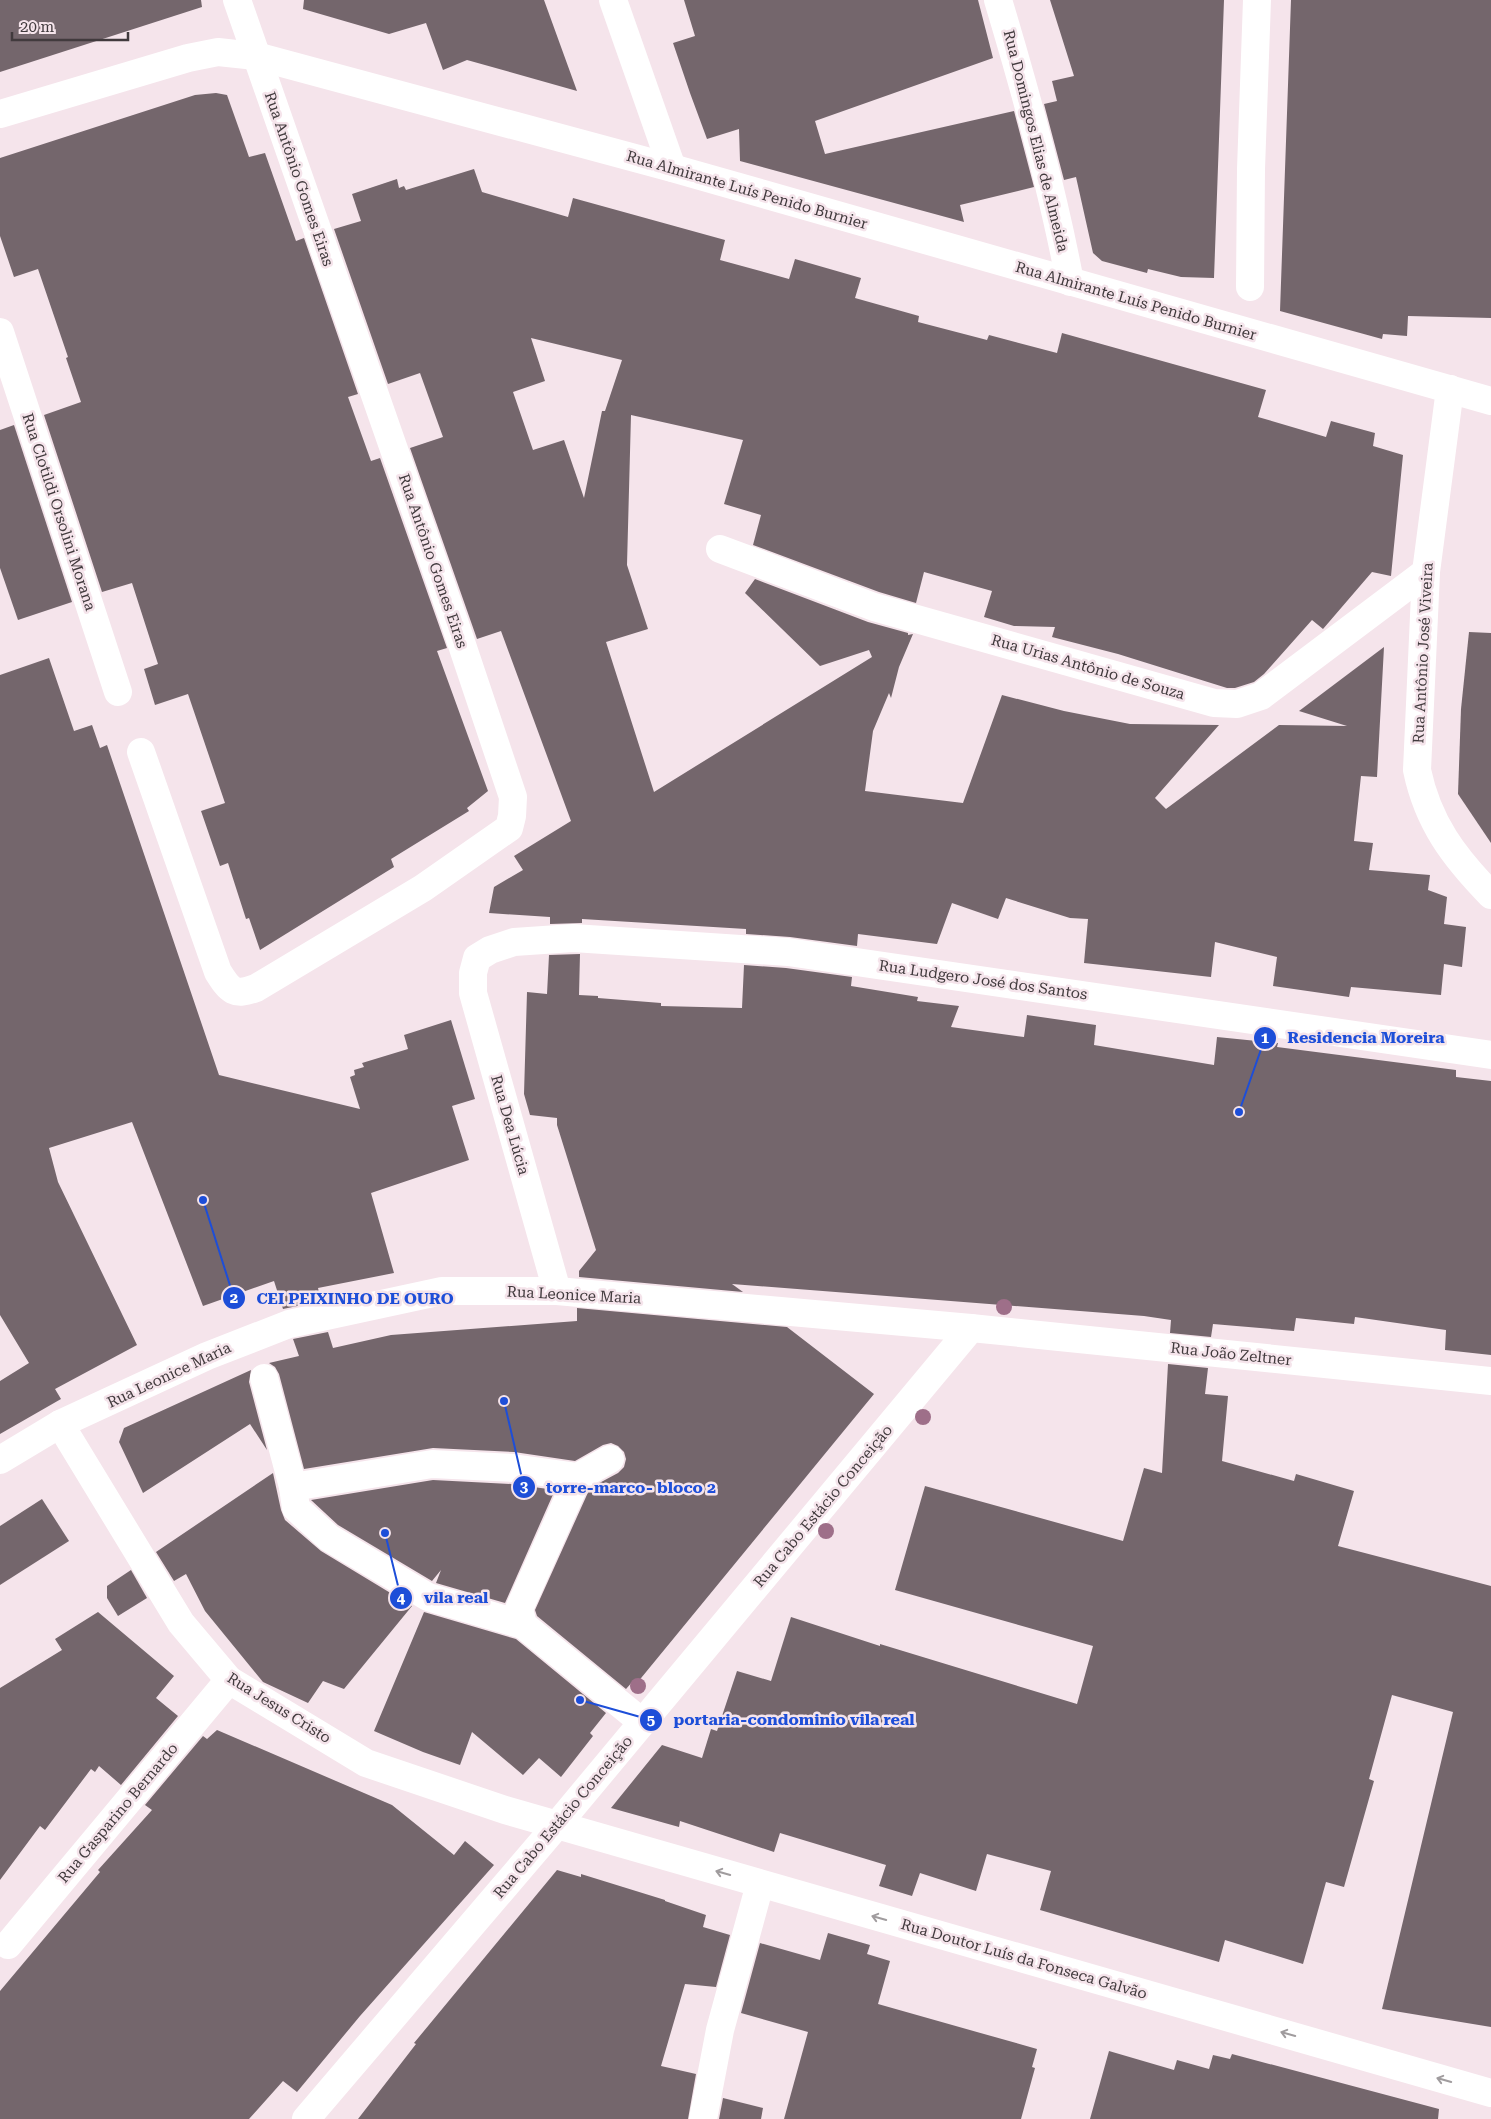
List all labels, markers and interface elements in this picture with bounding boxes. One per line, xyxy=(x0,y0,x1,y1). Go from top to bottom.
scale bar xyxy=(12,10,129,42)
text: 20 m xyxy=(20,18,55,36)
street label: Rua Domingos Elias de Almeida xyxy=(1000,28,1072,254)
street label: Rua Antônio Gomes Eiras xyxy=(261,89,337,269)
street label: Rua Almirante Luís Penido Burnier xyxy=(624,147,870,233)
street label: Rua Almirante Luís Penido Burnier xyxy=(1013,258,1259,344)
street label: Rua Clotildi Orsolini Morana xyxy=(19,411,99,613)
street label: Rua Antônio Gomes Eiras xyxy=(395,471,471,651)
street label: Rua Antônio José Viveira xyxy=(1409,562,1437,744)
street label: Rua Urias Antônio de Souza xyxy=(989,631,1187,703)
street label: Rua Ludgero José dos Santos xyxy=(878,956,1088,1004)
callout: Residencia Moreira xyxy=(1252,1022,1455,1053)
text: Residencia Moreira xyxy=(1287,1028,1445,1047)
text: 1 xyxy=(1261,1029,1270,1047)
street label: Rua Dea Lúcia xyxy=(487,1073,533,1177)
street label: Rua Leonice Maria xyxy=(506,1282,642,1308)
callout: CEI PEIXINHO DE OURO xyxy=(221,1283,463,1314)
text: 2 xyxy=(230,1289,238,1307)
text: CEI PEIXINHO DE OURO xyxy=(256,1289,454,1308)
street label: Rua Leonice Maria xyxy=(104,1338,234,1412)
street label: Rua João Zeltner xyxy=(1170,1339,1292,1369)
street label: Rua Cabo Estácio Conceição xyxy=(750,1421,896,1591)
callout: torre-marco- bloco 2 xyxy=(511,1471,726,1502)
text: 3 xyxy=(520,1478,529,1496)
text: torre-marco- bloco 2 xyxy=(546,1478,716,1497)
callout: vila real xyxy=(388,1582,498,1613)
text: vila real xyxy=(424,1588,489,1607)
text: 4 xyxy=(397,1589,406,1607)
street label: Rua Jesus Cristo xyxy=(224,1669,334,1747)
callout: portaria-condominio vila real xyxy=(638,1704,924,1735)
text: portaria-condominio vila real xyxy=(673,1710,915,1729)
text: 5 xyxy=(647,1711,655,1729)
street label: Rua Cabo Estácio Conceição xyxy=(490,1732,636,1902)
street label: Rua Gasparino Bernardo xyxy=(54,1739,182,1887)
one-way arrow xyxy=(715,1868,731,1878)
one-way arrow xyxy=(872,1913,888,1922)
street label: Rua Doutor Luís da Fonseca Galvão xyxy=(899,1915,1149,2003)
one-way arrow xyxy=(1280,2029,1296,2039)
one-way arrow xyxy=(1437,2074,1453,2084)

